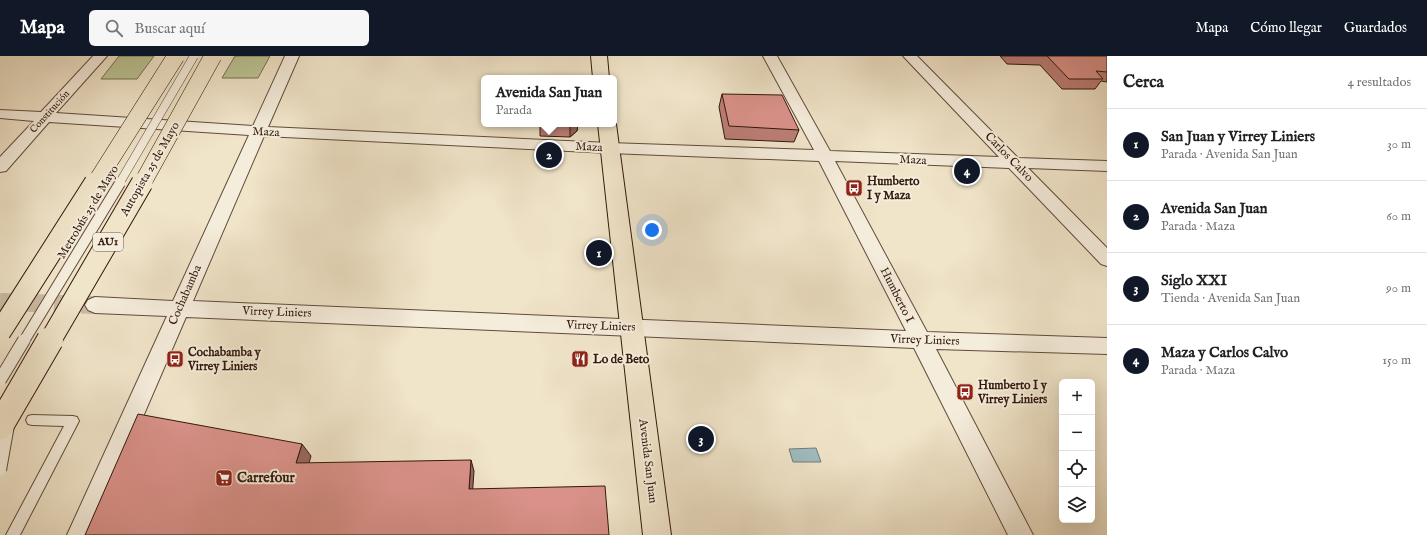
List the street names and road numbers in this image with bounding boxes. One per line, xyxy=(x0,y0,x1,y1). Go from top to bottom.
street label: Constitución xyxy=(27,87,73,136)
street label: Autopista 25 de Mayo xyxy=(116,119,184,220)
street label: Maza xyxy=(252,124,281,140)
street label: Carlos Calvo xyxy=(982,129,1037,185)
street label: Maza xyxy=(575,139,604,155)
street label: Maza xyxy=(899,152,928,168)
street label: Metrobús 25 de Mayo xyxy=(54,162,122,262)
road number: AU1 xyxy=(93,233,123,251)
street label: Cochabamba xyxy=(165,262,205,327)
street label: Humberto I xyxy=(877,265,917,325)
street label: Virrey Liniers xyxy=(241,303,312,321)
street label: Virrey Liniers xyxy=(565,317,636,335)
street label: Virrey Liniers xyxy=(889,331,960,349)
street label: Avenida San Juan xyxy=(634,417,661,505)

